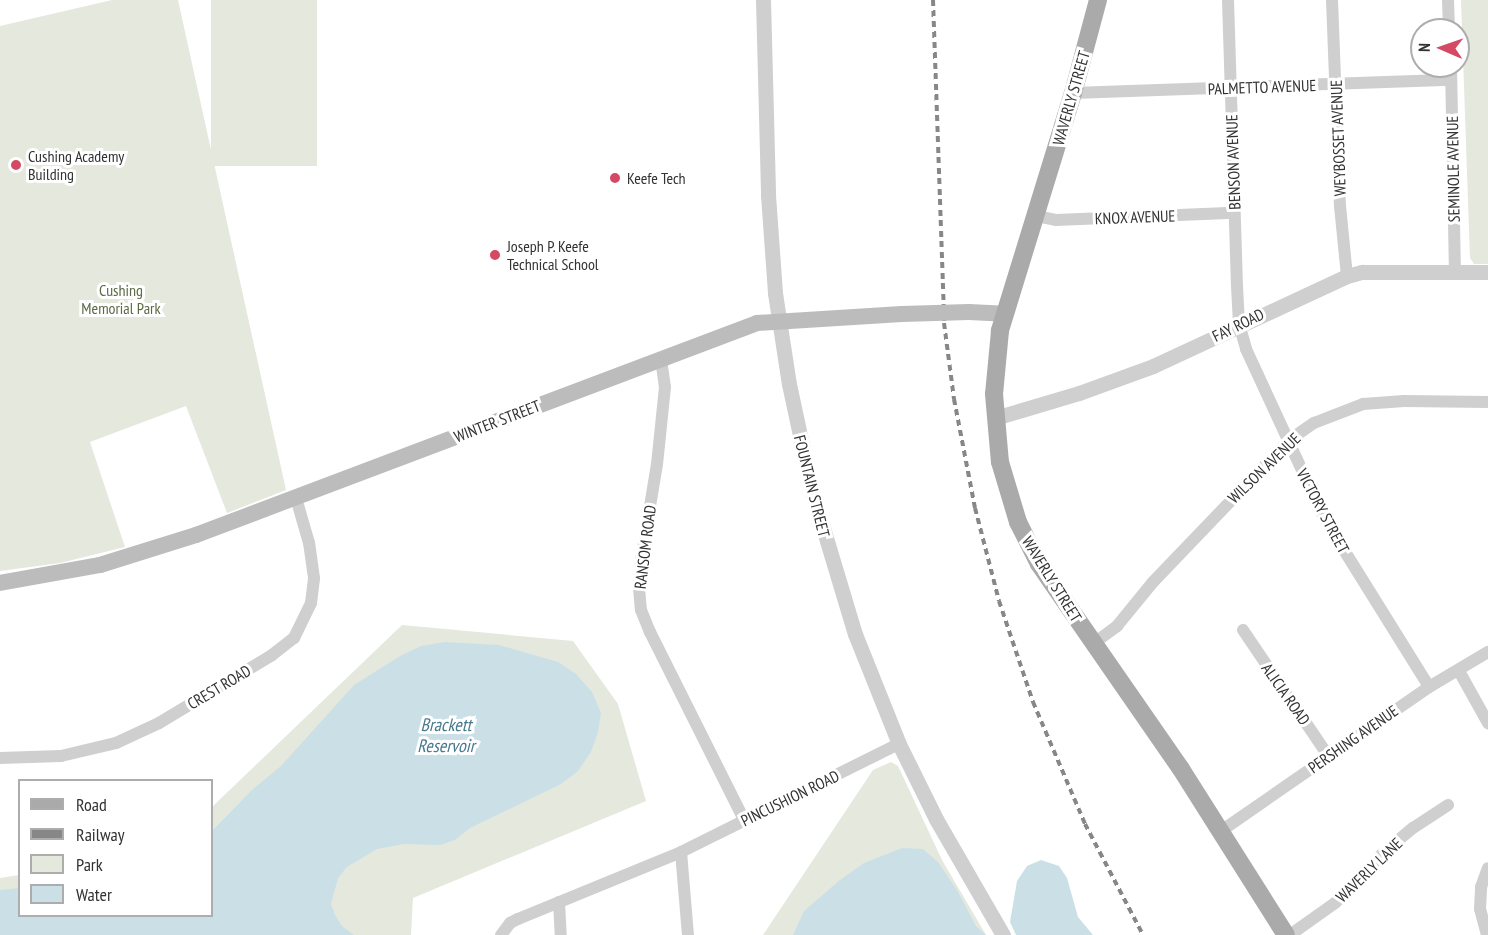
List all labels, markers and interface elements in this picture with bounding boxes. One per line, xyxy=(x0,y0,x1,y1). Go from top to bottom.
north arrow xyxy=(1410,18,1470,78)
text: N xyxy=(1414,43,1434,52)
street label: WAVERLY STREET xyxy=(1048,48,1094,148)
street label: PALMETTO AVENUE xyxy=(1207,76,1317,98)
street label: WEYBOSSET AVENUE xyxy=(1326,79,1350,197)
street label: BENSON AVENUE xyxy=(1222,114,1244,210)
street label: SEMINOLE AVENUE xyxy=(1442,115,1464,223)
place label: Cushing Academy Building xyxy=(28,146,125,184)
marker: Cushing Academy Building xyxy=(9,158,23,172)
place label: Keefe Tech xyxy=(627,168,686,188)
marker: Keefe Tech xyxy=(608,171,622,185)
street label: KNOX AVENUE xyxy=(1094,206,1176,228)
place label: Joseph P. Keefe Technical School xyxy=(507,236,599,274)
marker: Joseph P. Keefe Technical School xyxy=(488,248,502,262)
park label: Cushing Memorial Park xyxy=(81,280,161,318)
street label: FAY ROAD xyxy=(1209,304,1267,346)
street label: WINTER STREET xyxy=(451,396,543,446)
street label: WILSON AVENUE xyxy=(1224,429,1304,507)
street label: FOUNTAIN STREET xyxy=(790,433,834,539)
street label: VICTORY STREET xyxy=(1293,465,1353,557)
street label: RANSOM ROAD xyxy=(630,504,660,590)
street label: WAVERLY STREET xyxy=(1018,532,1086,626)
street label: ALICIA ROAD xyxy=(1258,659,1314,729)
street label: CREST ROAD xyxy=(184,661,254,713)
street label: PERSHING AVENUE xyxy=(1304,701,1402,777)
water label: Brackett Reservoir xyxy=(417,715,475,758)
street label: PINCUSHION ROAD xyxy=(738,766,842,830)
legend xyxy=(18,779,213,917)
text: Road xyxy=(76,793,107,816)
text: Railway xyxy=(76,823,125,846)
street label: WAVERLY LANE xyxy=(1332,834,1406,906)
text: Park xyxy=(76,853,103,876)
text: Water xyxy=(76,883,112,906)

